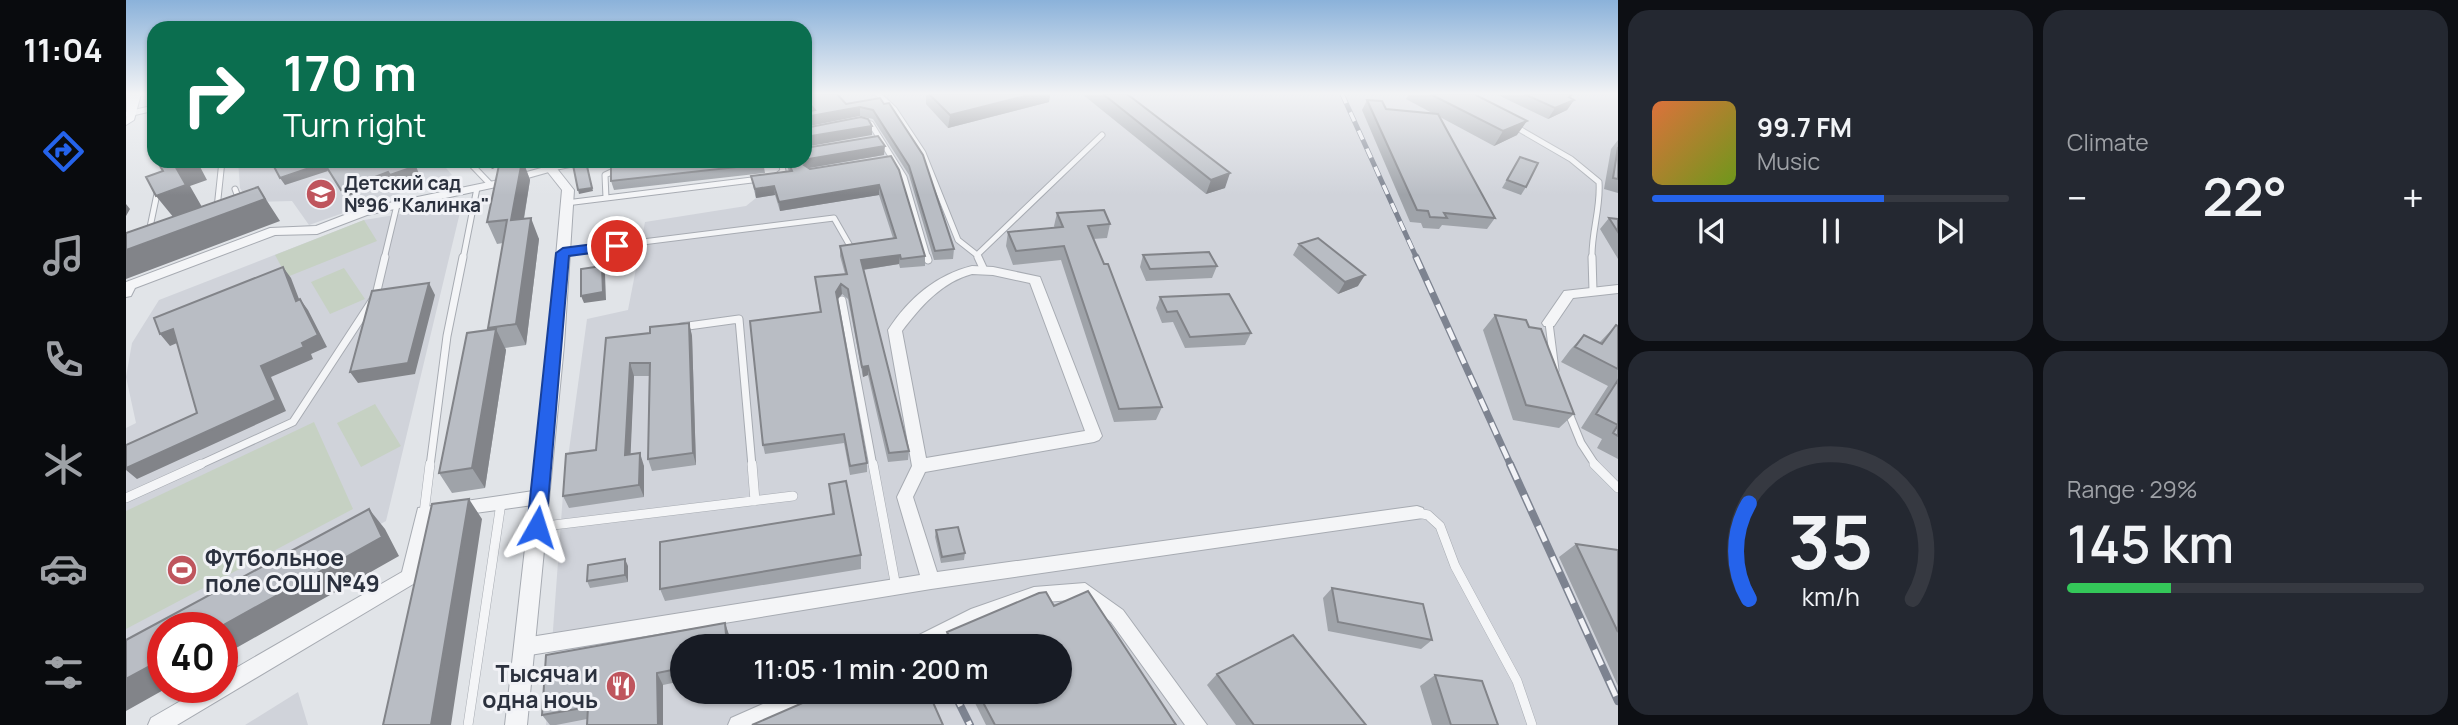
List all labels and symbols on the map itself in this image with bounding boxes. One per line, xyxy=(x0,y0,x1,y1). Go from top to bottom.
place label: Детский сад №96 "Калинка" xyxy=(344,170,490,218)
school or university icon: Детский сад №96 "Калинка" xyxy=(304,177,338,211)
pin xyxy=(587,216,647,276)
position arrow xyxy=(500,490,574,564)
place label: Футбольное поле СОШ №49 xyxy=(205,541,380,599)
sports icon: Футбольное поле СОШ №49 xyxy=(165,553,199,587)
speed limit sign: 40 xyxy=(147,612,238,703)
place label: Тысяча и одна ночь xyxy=(482,657,598,715)
restaurant icon: Тысяча и одна ночь xyxy=(604,669,638,703)

